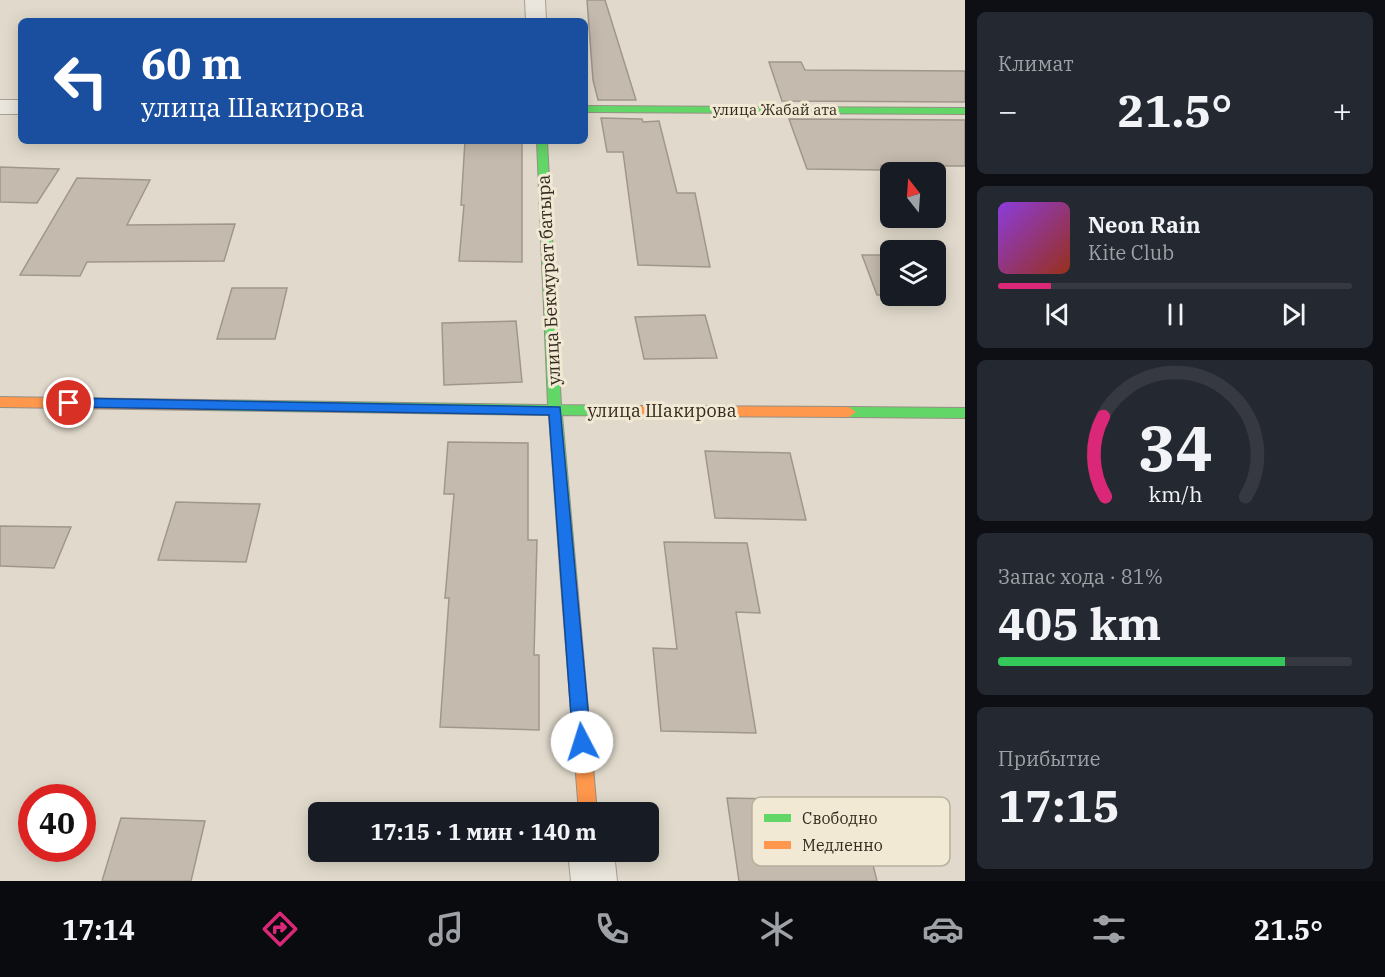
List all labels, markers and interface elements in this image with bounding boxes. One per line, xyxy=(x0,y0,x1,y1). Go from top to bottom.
text: 60 m xyxy=(141,36,242,91)
icon: left xyxy=(42,42,120,120)
text: Климат xyxy=(998,50,1074,77)
text: 21.5° xyxy=(1118,81,1232,139)
text: улица Шакирова xyxy=(141,89,365,124)
text: − xyxy=(998,89,1018,132)
text: + xyxy=(1332,89,1352,132)
street label: улица Жабай ата xyxy=(713,100,837,119)
north arrow xyxy=(880,162,946,228)
map controls xyxy=(880,162,946,306)
street label: улица Бекмурат батыра xyxy=(531,174,566,386)
text: Neon Rain xyxy=(1088,210,1201,239)
text: Kite Club xyxy=(1088,239,1174,266)
button: layers xyxy=(880,240,946,306)
icon: previous xyxy=(1041,298,1074,331)
icon: pause xyxy=(1159,298,1192,331)
icon: next xyxy=(1277,298,1310,331)
pin xyxy=(43,377,94,428)
icon: arrive xyxy=(52,386,85,419)
street label: улица Шакирова xyxy=(587,399,737,422)
text: 34 xyxy=(1138,408,1212,489)
text: km/h xyxy=(1148,481,1202,509)
text: Запас хода · 81% xyxy=(998,563,1163,590)
text: 405 km xyxy=(998,594,1161,652)
position arrow xyxy=(550,710,614,774)
text: Прибытие xyxy=(998,745,1101,772)
text: 17:15 xyxy=(998,776,1120,834)
speed limit sign: 40 xyxy=(18,784,96,862)
legend xyxy=(752,797,950,866)
text: Свободно xyxy=(802,808,878,828)
text: 17:15 · 1 мин · 140 m xyxy=(370,817,597,846)
text: Медленно xyxy=(802,835,883,855)
icon: directions xyxy=(259,908,301,950)
icon: music xyxy=(425,908,467,950)
icon: phone xyxy=(591,908,633,950)
icon: climate xyxy=(756,908,798,950)
icon: car xyxy=(922,908,964,950)
icon: filters xyxy=(1088,908,1130,950)
text: 17:14 xyxy=(62,912,135,947)
text: 21.5° xyxy=(1254,912,1323,947)

